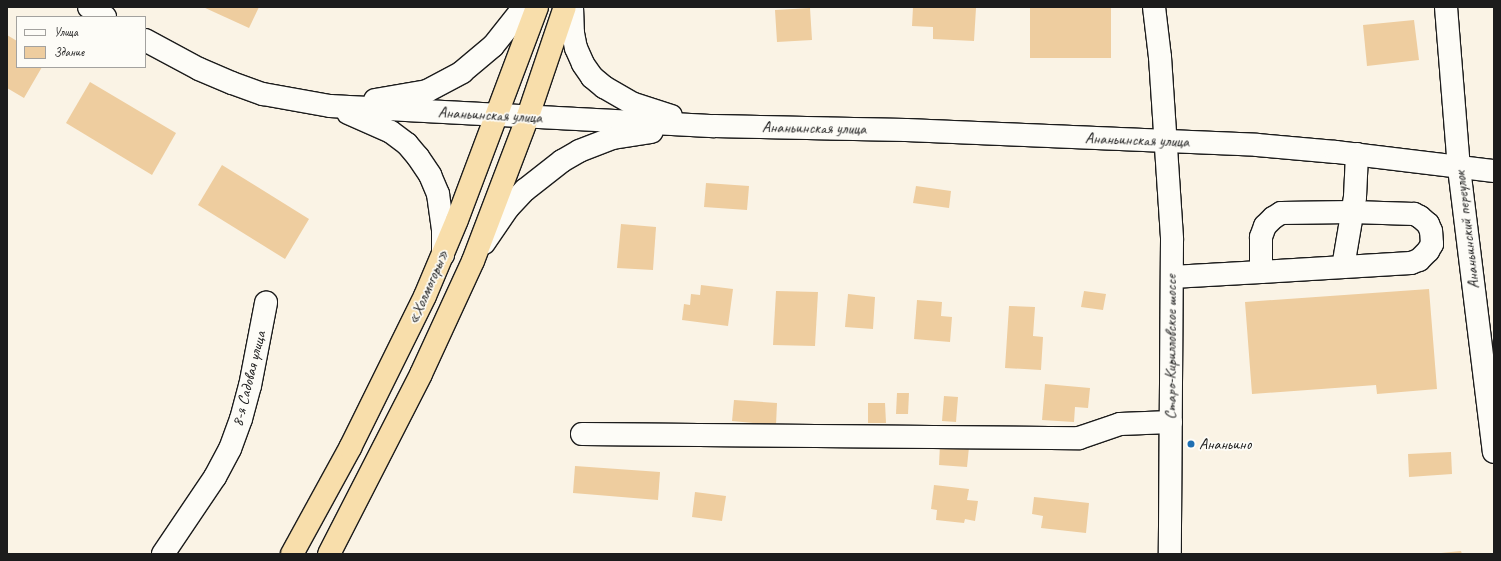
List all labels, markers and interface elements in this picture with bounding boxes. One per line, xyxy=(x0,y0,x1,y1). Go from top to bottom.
legend xyxy=(16,16,146,68)
text: Улица xyxy=(54,24,78,40)
text: Здание xyxy=(54,44,84,60)
street label: Ананьинская улица xyxy=(437,103,543,127)
street label: Ананьинская улица xyxy=(761,117,867,139)
street label: Ананьинская улица xyxy=(1084,129,1190,151)
street label: Ананьинский переулок xyxy=(1450,170,1484,290)
street label: «Холмогоры» xyxy=(403,247,453,327)
street label: Старо-Кирилловское шоссе xyxy=(1161,274,1181,420)
street label: 8-я Садовая улица xyxy=(228,328,270,430)
place label: Ананьино xyxy=(1199,434,1251,454)
marker: Ананьино xyxy=(1186,439,1196,449)

